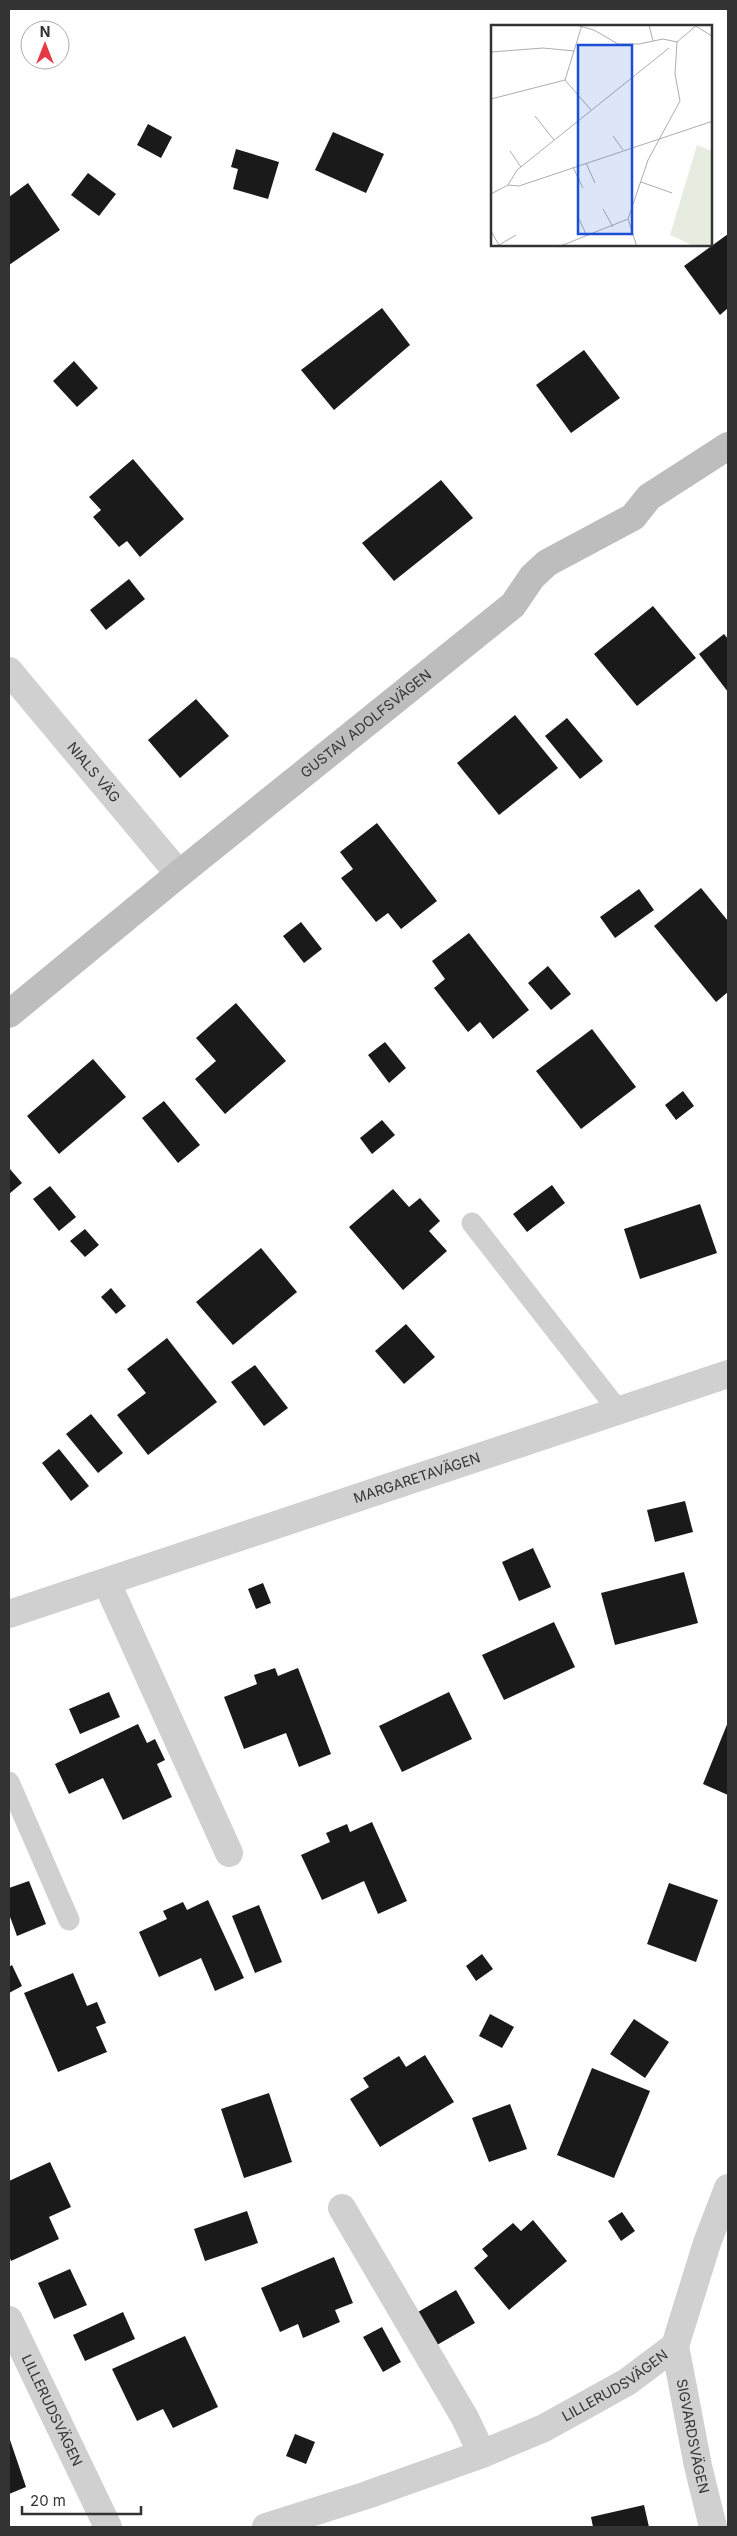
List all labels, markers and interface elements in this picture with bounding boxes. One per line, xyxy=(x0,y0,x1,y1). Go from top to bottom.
north arrow xyxy=(20,20,70,70)
text: N xyxy=(40,23,50,40)
inset map xyxy=(491,25,712,246)
street label: GUSTAV ADOLFSVÄGEN xyxy=(297,665,434,781)
street label: NIALS VÄG xyxy=(64,738,124,805)
street label: MARGARETAVÄGEN xyxy=(351,1448,482,1506)
street label: LILLERUDSVÄGEN xyxy=(559,2346,671,2424)
street label: LILLERUDSVÄGEN xyxy=(19,2351,87,2469)
street label: SIGVARDSVÄGEN xyxy=(673,2377,713,2495)
scale bar xyxy=(22,2484,141,2516)
text: 20 m xyxy=(30,2491,66,2510)

